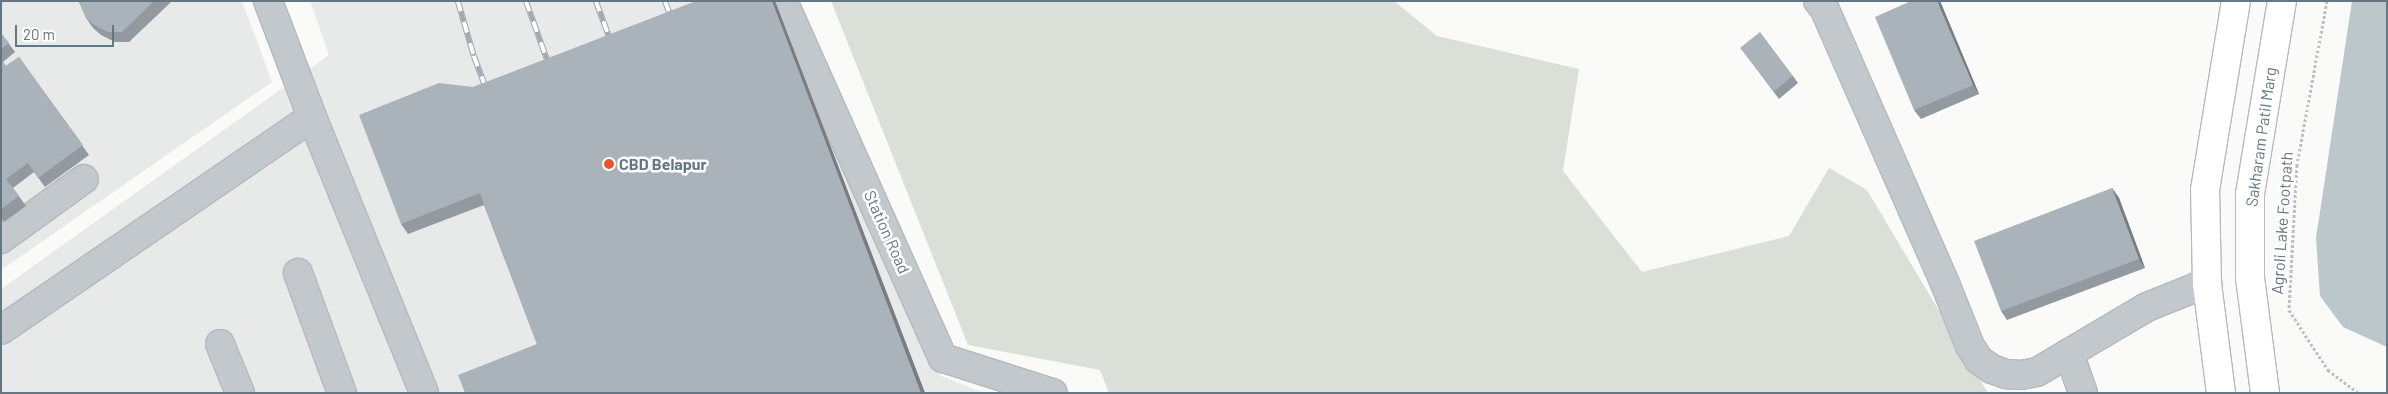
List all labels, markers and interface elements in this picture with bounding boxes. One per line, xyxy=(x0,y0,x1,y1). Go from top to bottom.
scale bar xyxy=(18,15,116,47)
text: 20 m xyxy=(23,25,55,43)
street label: Sakharam Patil Marg xyxy=(2242,66,2280,208)
street label: Agroli Lake Footpath xyxy=(2267,151,2297,295)
place label: CBD Belapur xyxy=(619,154,707,174)
marker: CBD Belapur xyxy=(603,158,615,170)
street label: Station Road xyxy=(860,187,914,277)

